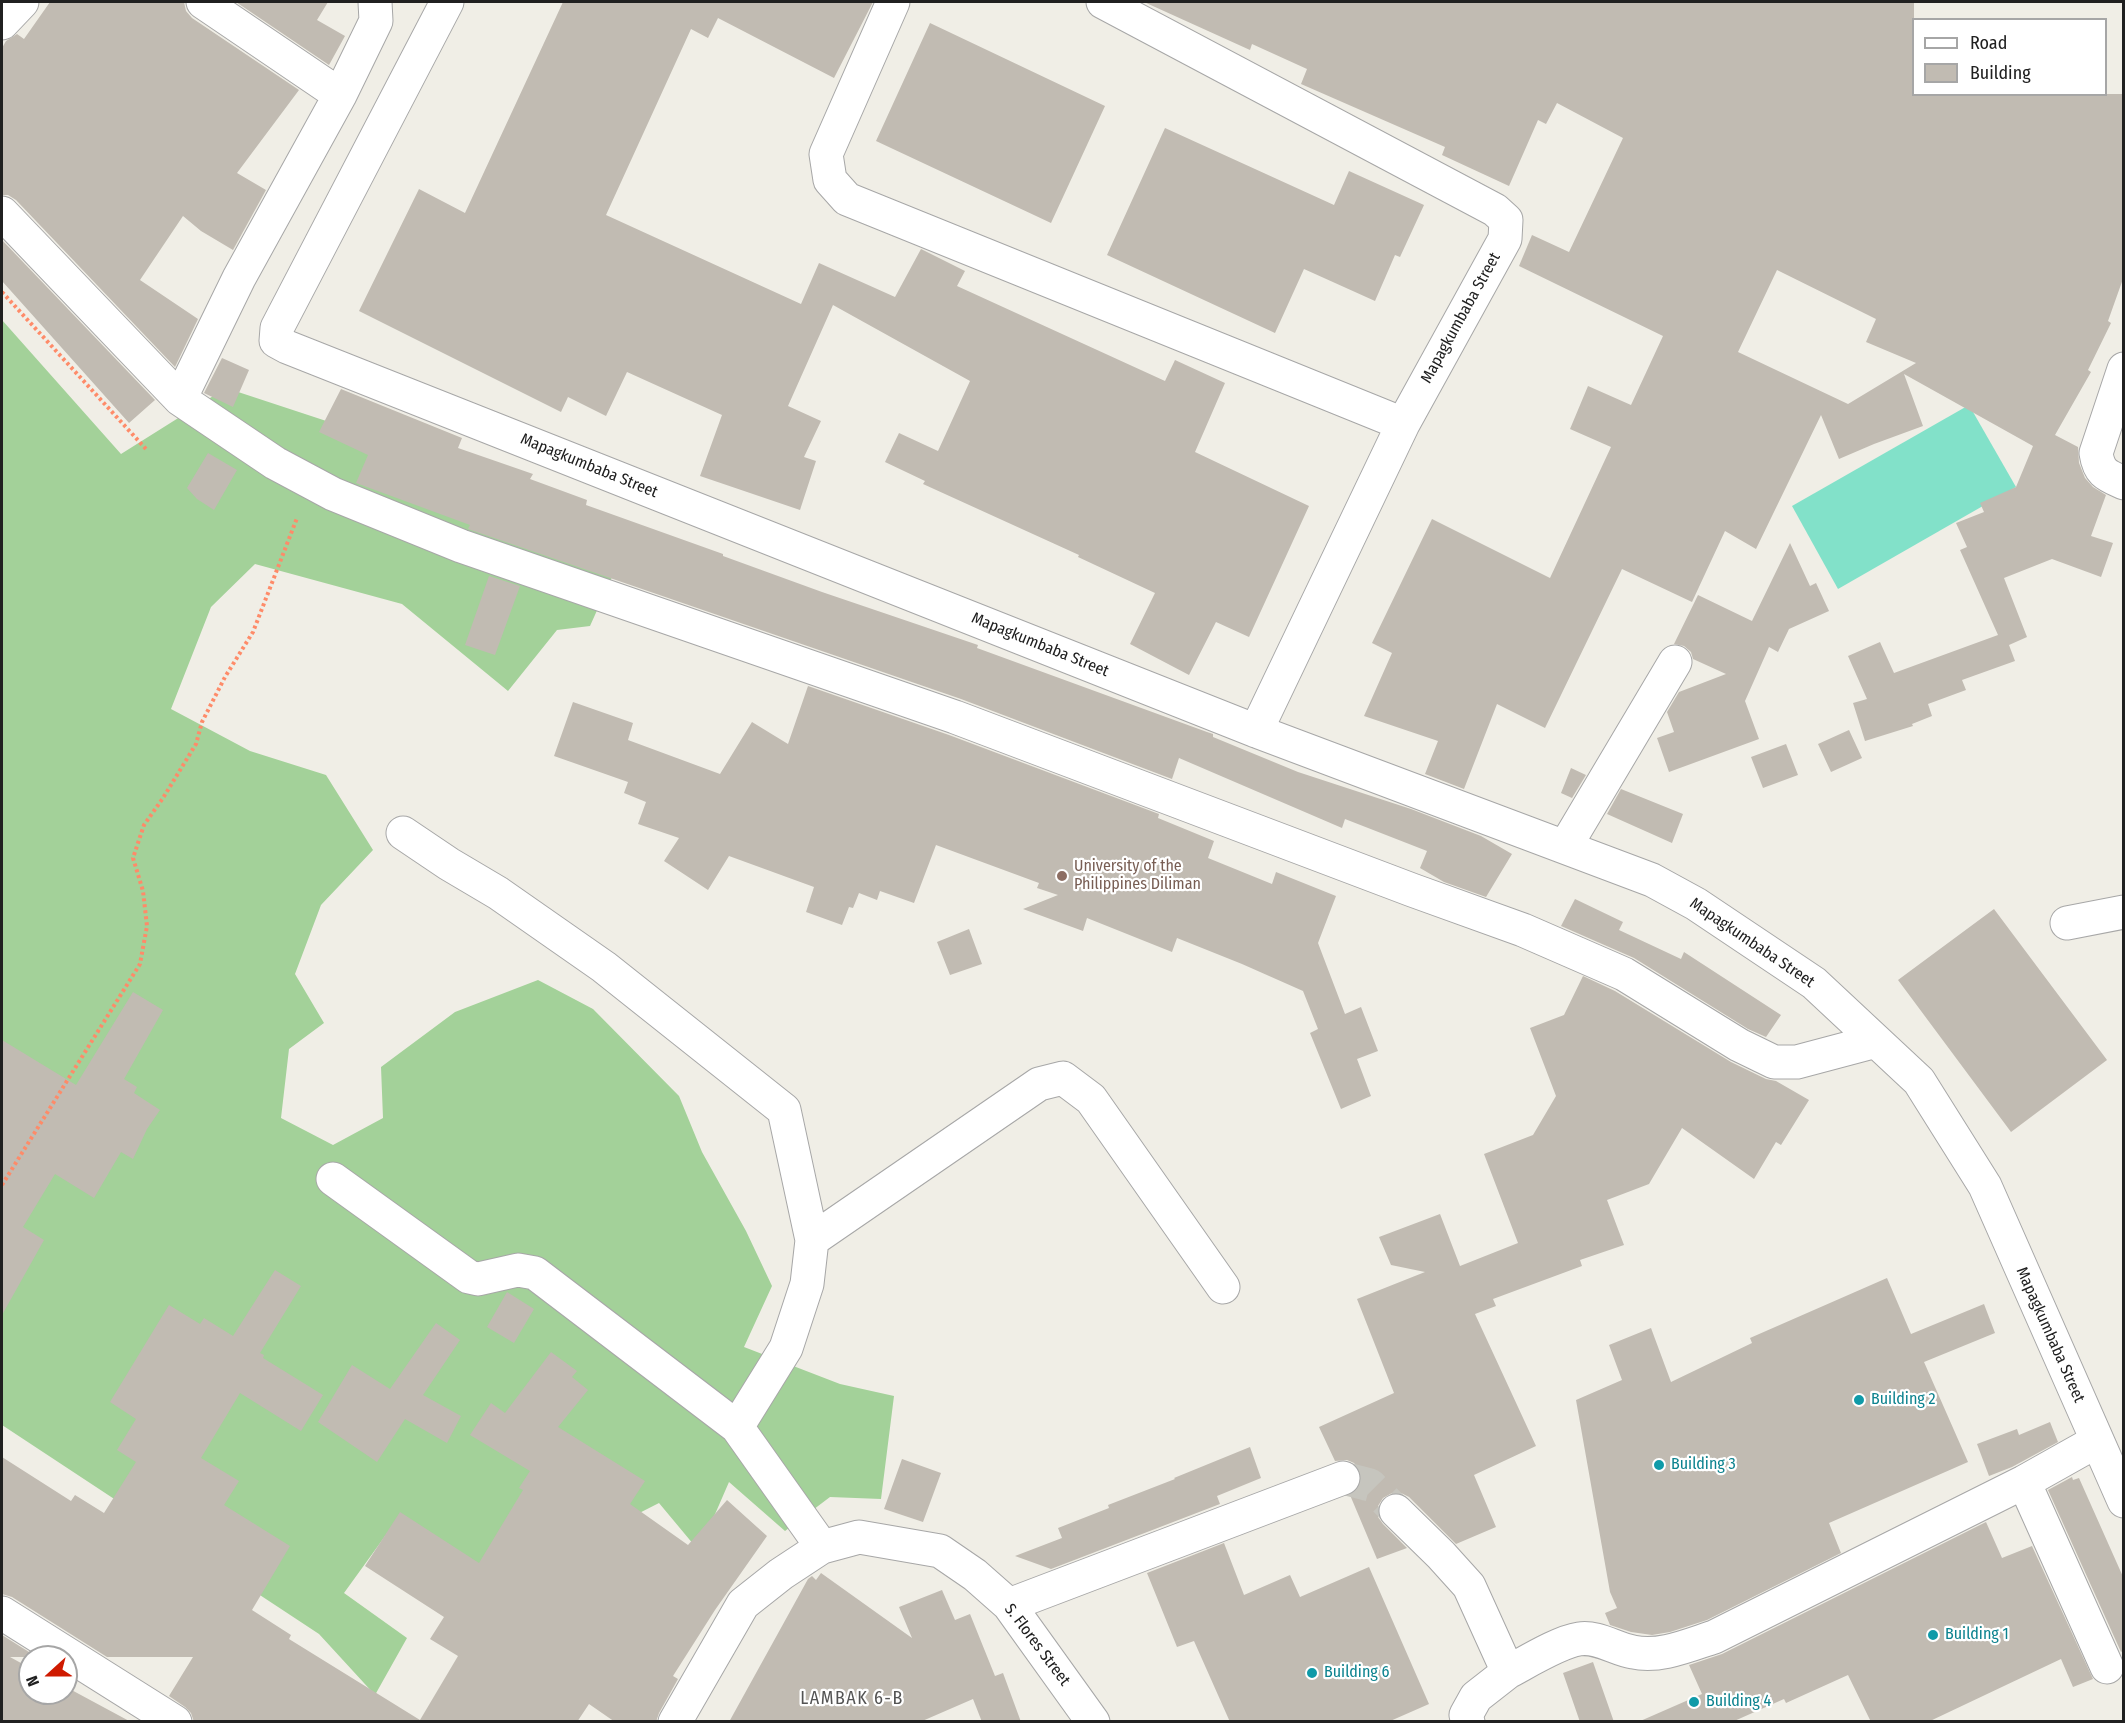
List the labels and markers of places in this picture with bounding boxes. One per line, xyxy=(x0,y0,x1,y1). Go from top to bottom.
place label: University of the Philippines Diliman xyxy=(1074,857,1201,895)
marker: University of the Philippines Diliman xyxy=(1055,869,1069,883)
place label: Building 2 xyxy=(1871,1390,1936,1410)
marker: Building 2 xyxy=(1852,1393,1866,1407)
place label: Building 3 xyxy=(1671,1455,1736,1475)
marker: Building 3 xyxy=(1652,1458,1666,1472)
place label: Building 1 xyxy=(1945,1625,2009,1645)
marker: Building 1 xyxy=(1926,1628,1940,1642)
place label: Building 6 xyxy=(1324,1663,1390,1683)
marker: Building 6 xyxy=(1305,1666,1319,1680)
place label: Building 4 xyxy=(1706,1692,1771,1712)
marker: Building 4 xyxy=(1687,1695,1701,1709)

